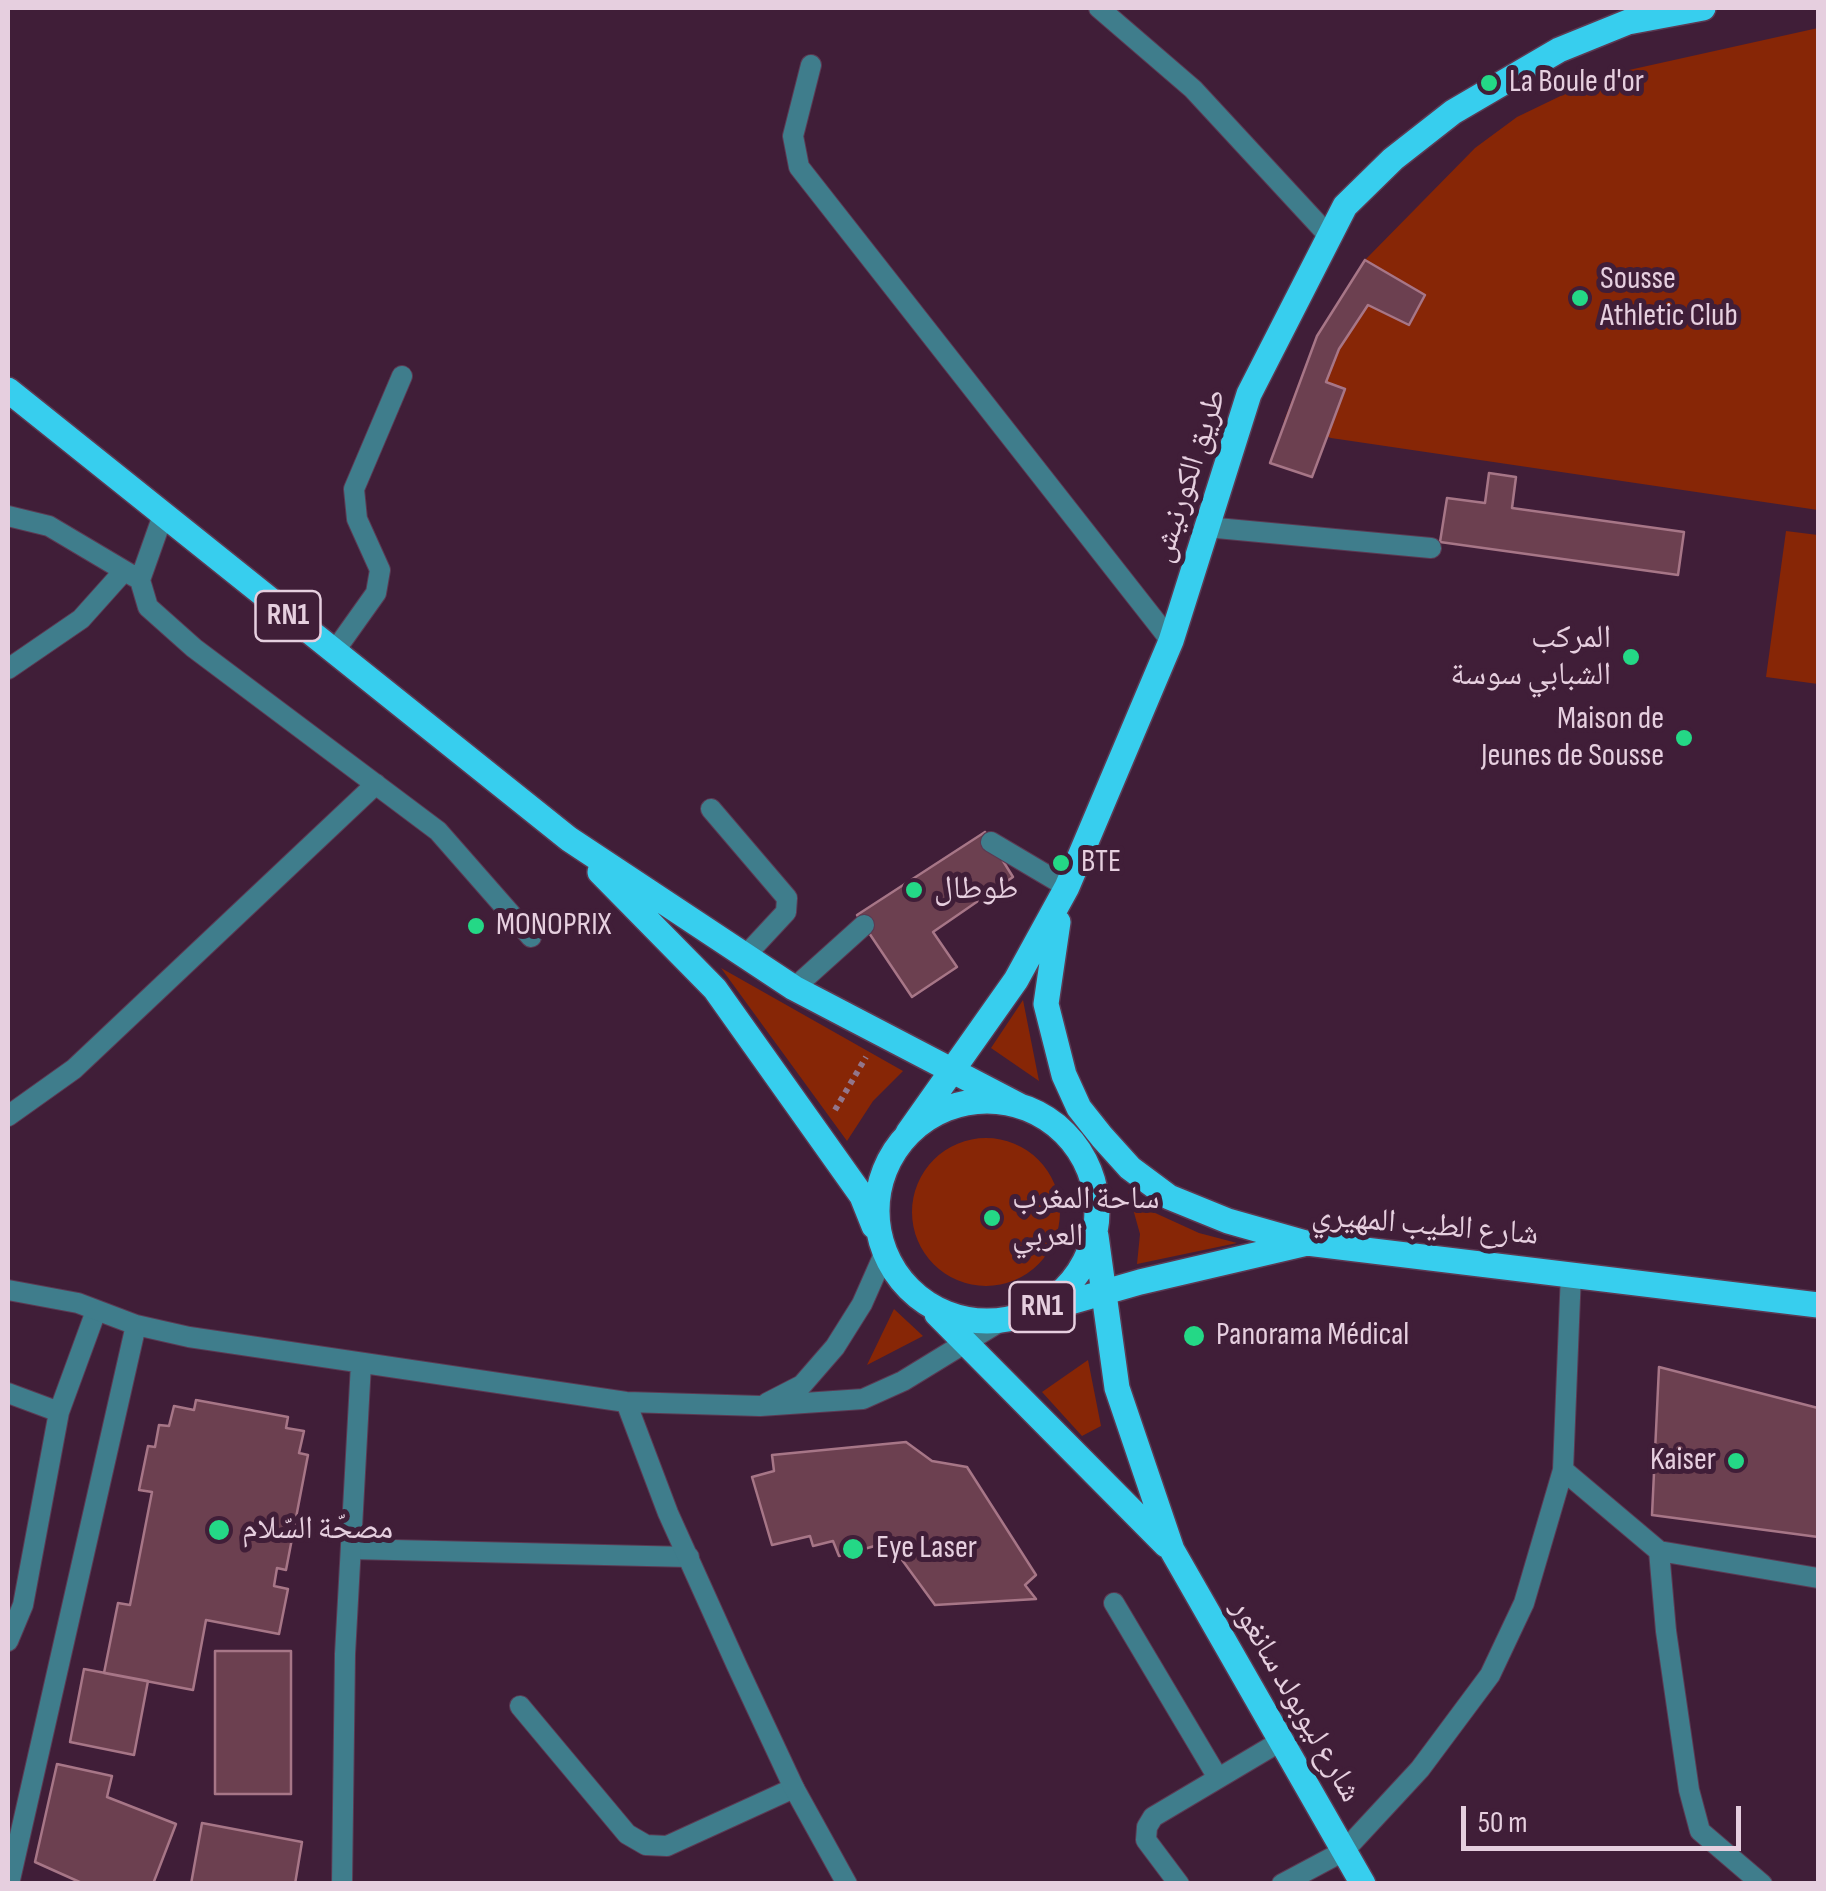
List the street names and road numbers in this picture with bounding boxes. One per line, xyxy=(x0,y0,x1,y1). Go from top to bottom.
street label: طريق الكورنيش xyxy=(1144,385,1236,567)
road number: RN1 xyxy=(256,591,320,641)
street label: شارع الطيب المهيري xyxy=(1310,1197,1540,1255)
road number: RN1 xyxy=(1010,1282,1074,1332)
street label: شارع ليوبولد سانغور xyxy=(1221,1592,1369,1810)

